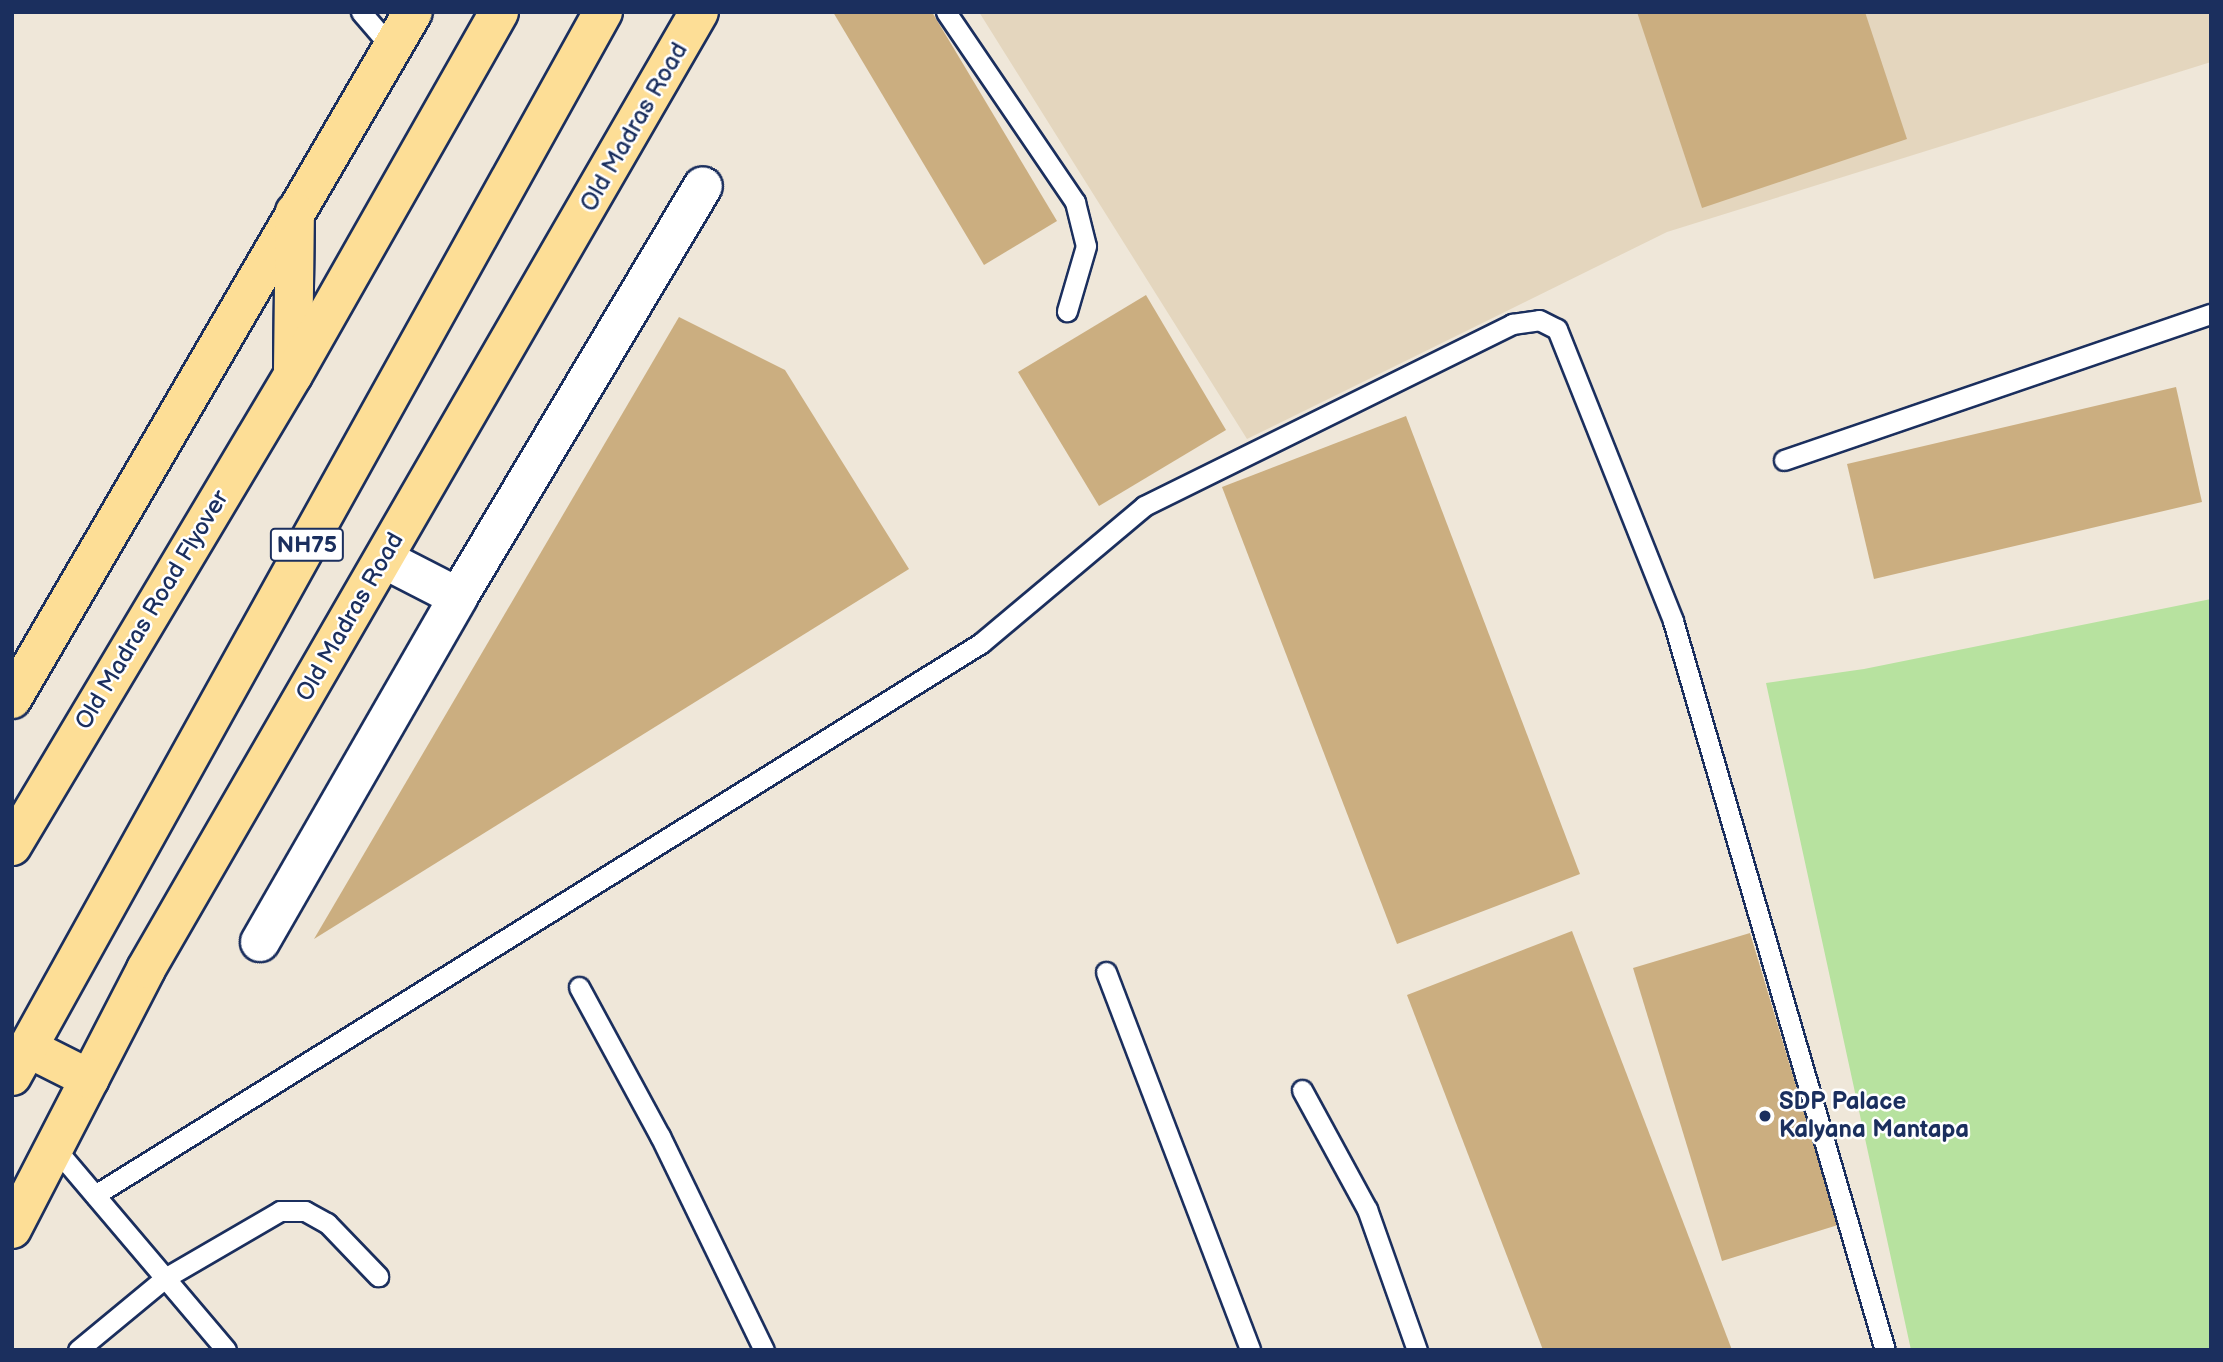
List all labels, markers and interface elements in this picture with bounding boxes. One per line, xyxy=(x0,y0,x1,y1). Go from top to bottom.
street label: Old Madras Road xyxy=(574,38,694,216)
street label: Old Madras Road Flyover xyxy=(69,485,235,735)
road number: NH75 xyxy=(268,526,346,565)
street label: Old Madras Road xyxy=(290,528,410,706)
place label: SDP Palace Kalyana Mantapa xyxy=(1779,1088,1969,1144)
marker: SDP Palace Kalyana Mantapa xyxy=(1757,1108,1773,1124)

